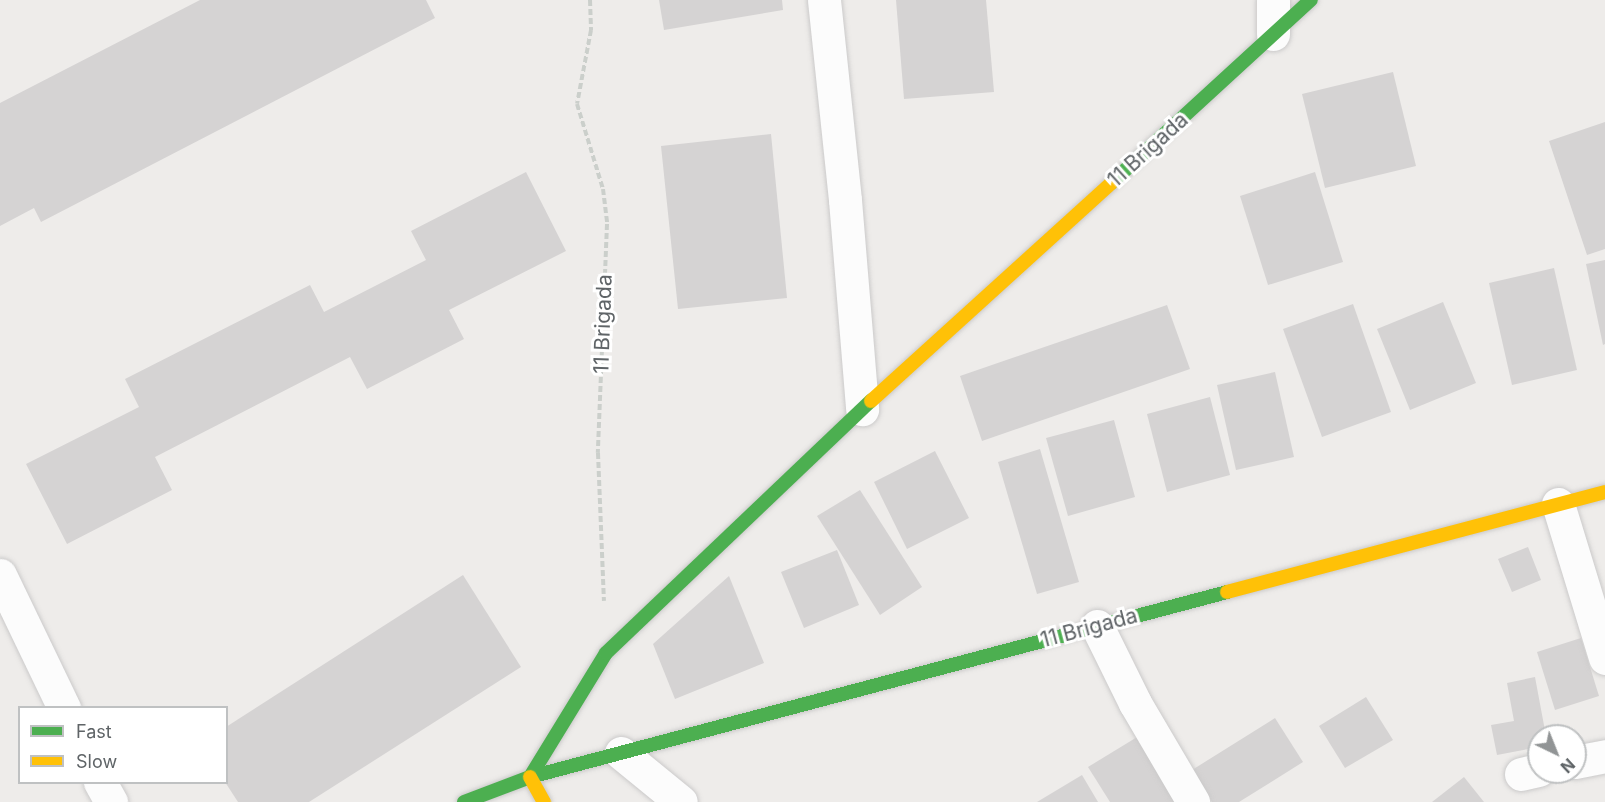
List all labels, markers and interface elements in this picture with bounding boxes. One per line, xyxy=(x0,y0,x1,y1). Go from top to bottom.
street label: 11 Brigada xyxy=(1103,107,1193,193)
street label: 11 Brigada xyxy=(589,274,617,374)
street label: 11 Brigada xyxy=(1038,603,1140,653)
legend xyxy=(18,706,228,784)
text: Fast xyxy=(76,721,112,742)
north arrow xyxy=(1527,724,1587,784)
text: Slow xyxy=(76,751,117,772)
text: N xyxy=(1557,754,1579,777)

